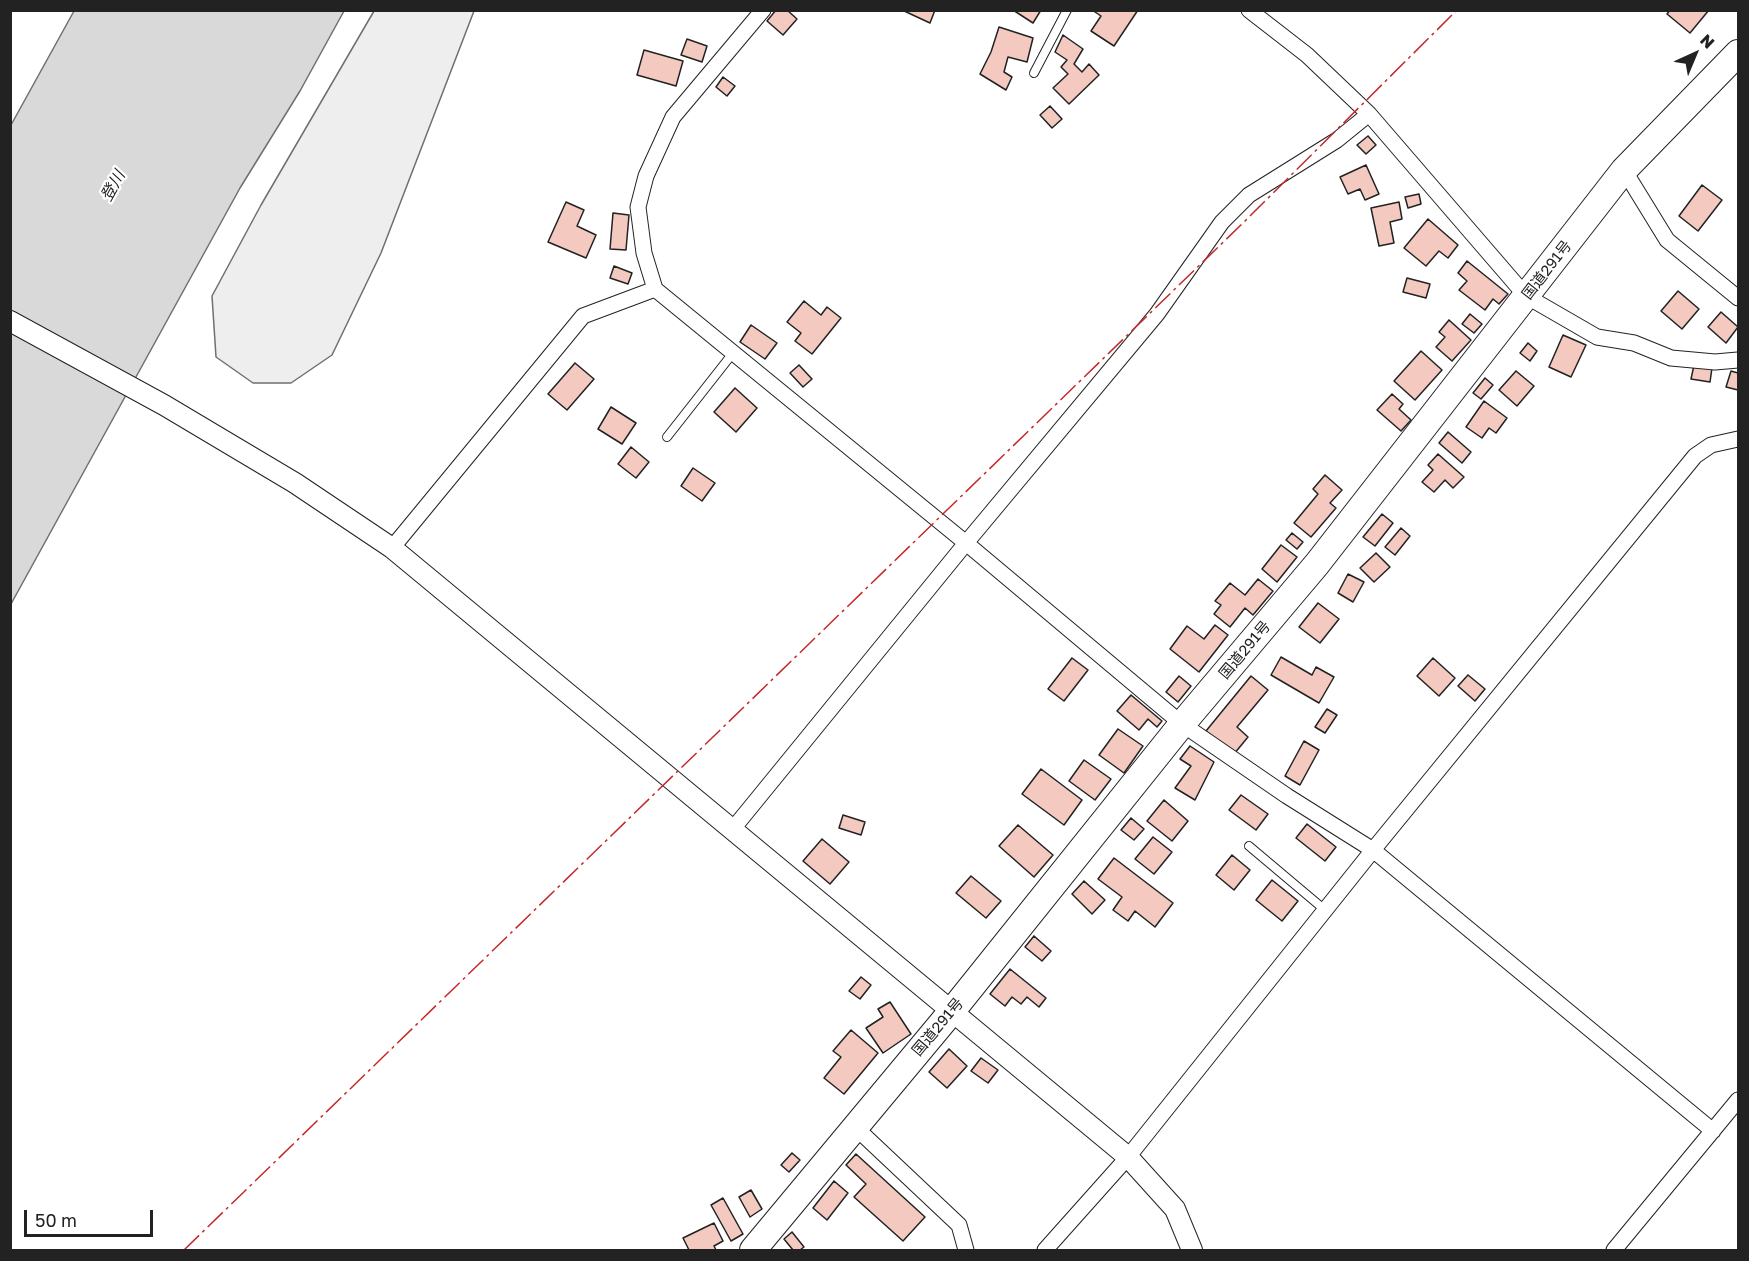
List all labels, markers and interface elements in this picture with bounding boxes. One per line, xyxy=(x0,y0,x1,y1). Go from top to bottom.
north arrow xyxy=(1665,24,1725,84)
text: N xyxy=(1696,30,1719,52)
water label: 登川 xyxy=(97,167,129,205)
street label: 国道291号 xyxy=(1518,237,1576,303)
street label: 国道291号 xyxy=(1216,617,1274,683)
street label: 国道291号 xyxy=(909,994,967,1060)
scale bar xyxy=(27,1198,156,1236)
text: 50 m xyxy=(35,1209,77,1231)

